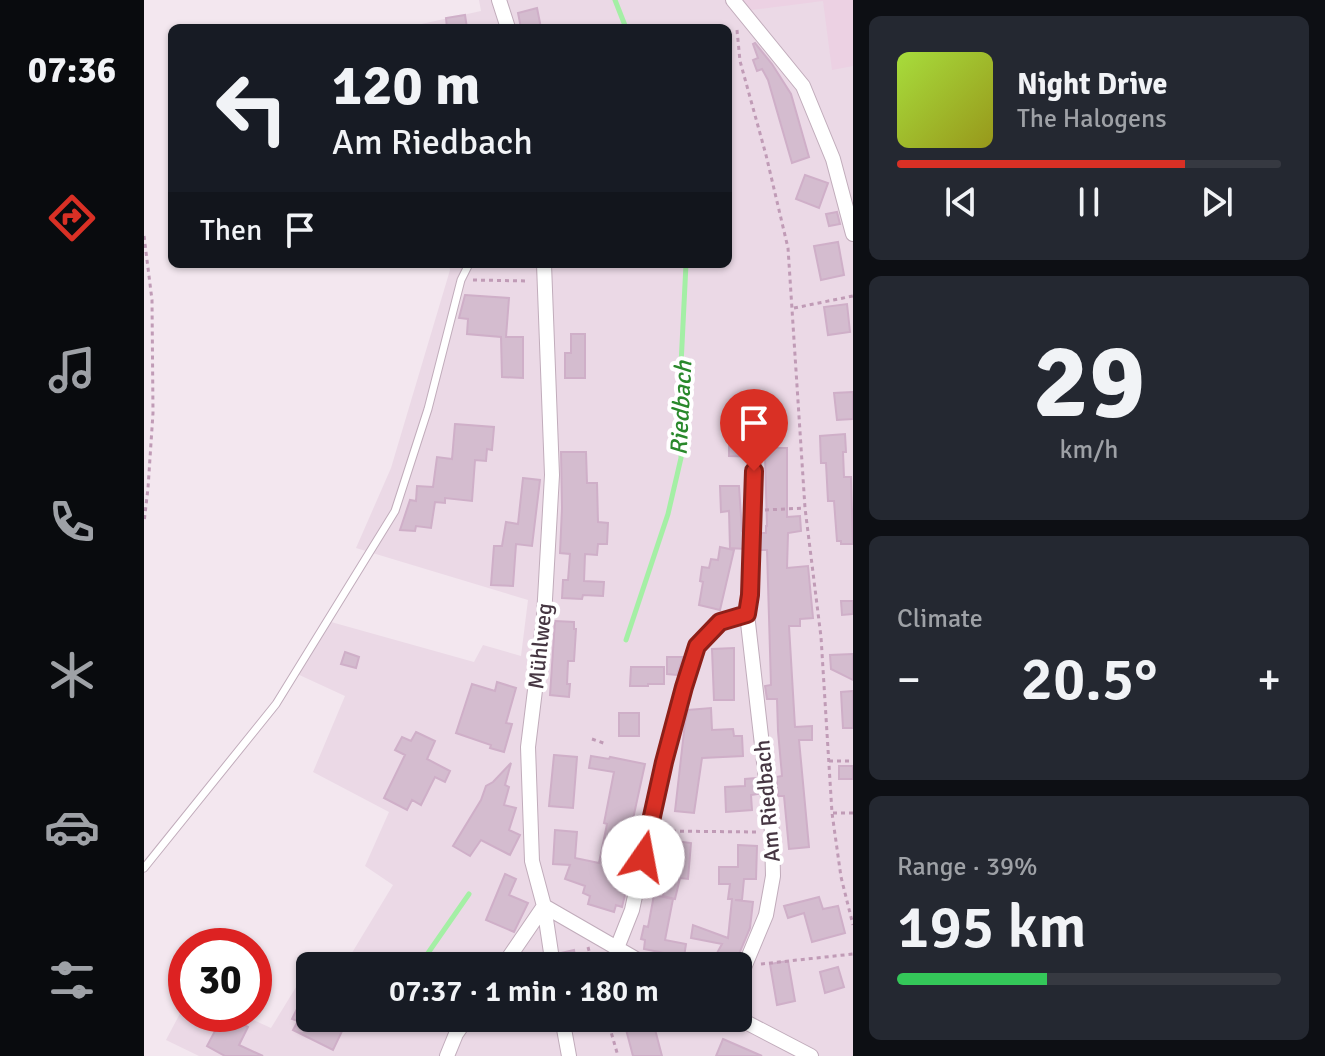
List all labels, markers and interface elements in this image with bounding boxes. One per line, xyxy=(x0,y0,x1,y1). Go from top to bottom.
text: 07:36 xyxy=(28,48,116,93)
text: 120 m xyxy=(332,51,480,120)
icon: left xyxy=(200,56,304,160)
text: Night Drive xyxy=(1017,66,1167,103)
text: The Halogens xyxy=(1017,103,1167,135)
text: Am Riedbach xyxy=(332,120,533,165)
icon: previous xyxy=(939,180,983,224)
icon: pause xyxy=(1067,180,1111,224)
icon: next xyxy=(1195,180,1239,224)
icon: directions xyxy=(44,190,100,246)
icon: arrive xyxy=(278,208,322,252)
text: Then xyxy=(200,212,262,249)
text: 29 xyxy=(1033,318,1145,446)
icon: music xyxy=(44,342,100,398)
water label: Riedbach xyxy=(664,359,699,456)
pin xyxy=(720,389,788,471)
icon: arrive xyxy=(732,401,776,445)
text: km/h xyxy=(1060,434,1118,466)
icon: phone xyxy=(44,494,100,550)
street label: Mühlweg xyxy=(522,602,558,690)
text: Climate xyxy=(897,603,983,635)
text: 20.5° xyxy=(1021,643,1157,717)
icon: climate xyxy=(44,647,100,703)
text: − xyxy=(897,653,921,707)
text: + xyxy=(1257,653,1281,707)
street label: Am Riedbach xyxy=(748,739,786,863)
icon: car xyxy=(44,799,100,855)
position arrow xyxy=(601,815,685,899)
text: Range · 39% xyxy=(897,851,1038,883)
text: 195 km xyxy=(897,891,1086,965)
speed limit sign: 30 xyxy=(168,928,272,1032)
icon: filters xyxy=(44,952,100,1008)
text: 07:37 · 1 min · 180 m xyxy=(389,973,659,1010)

